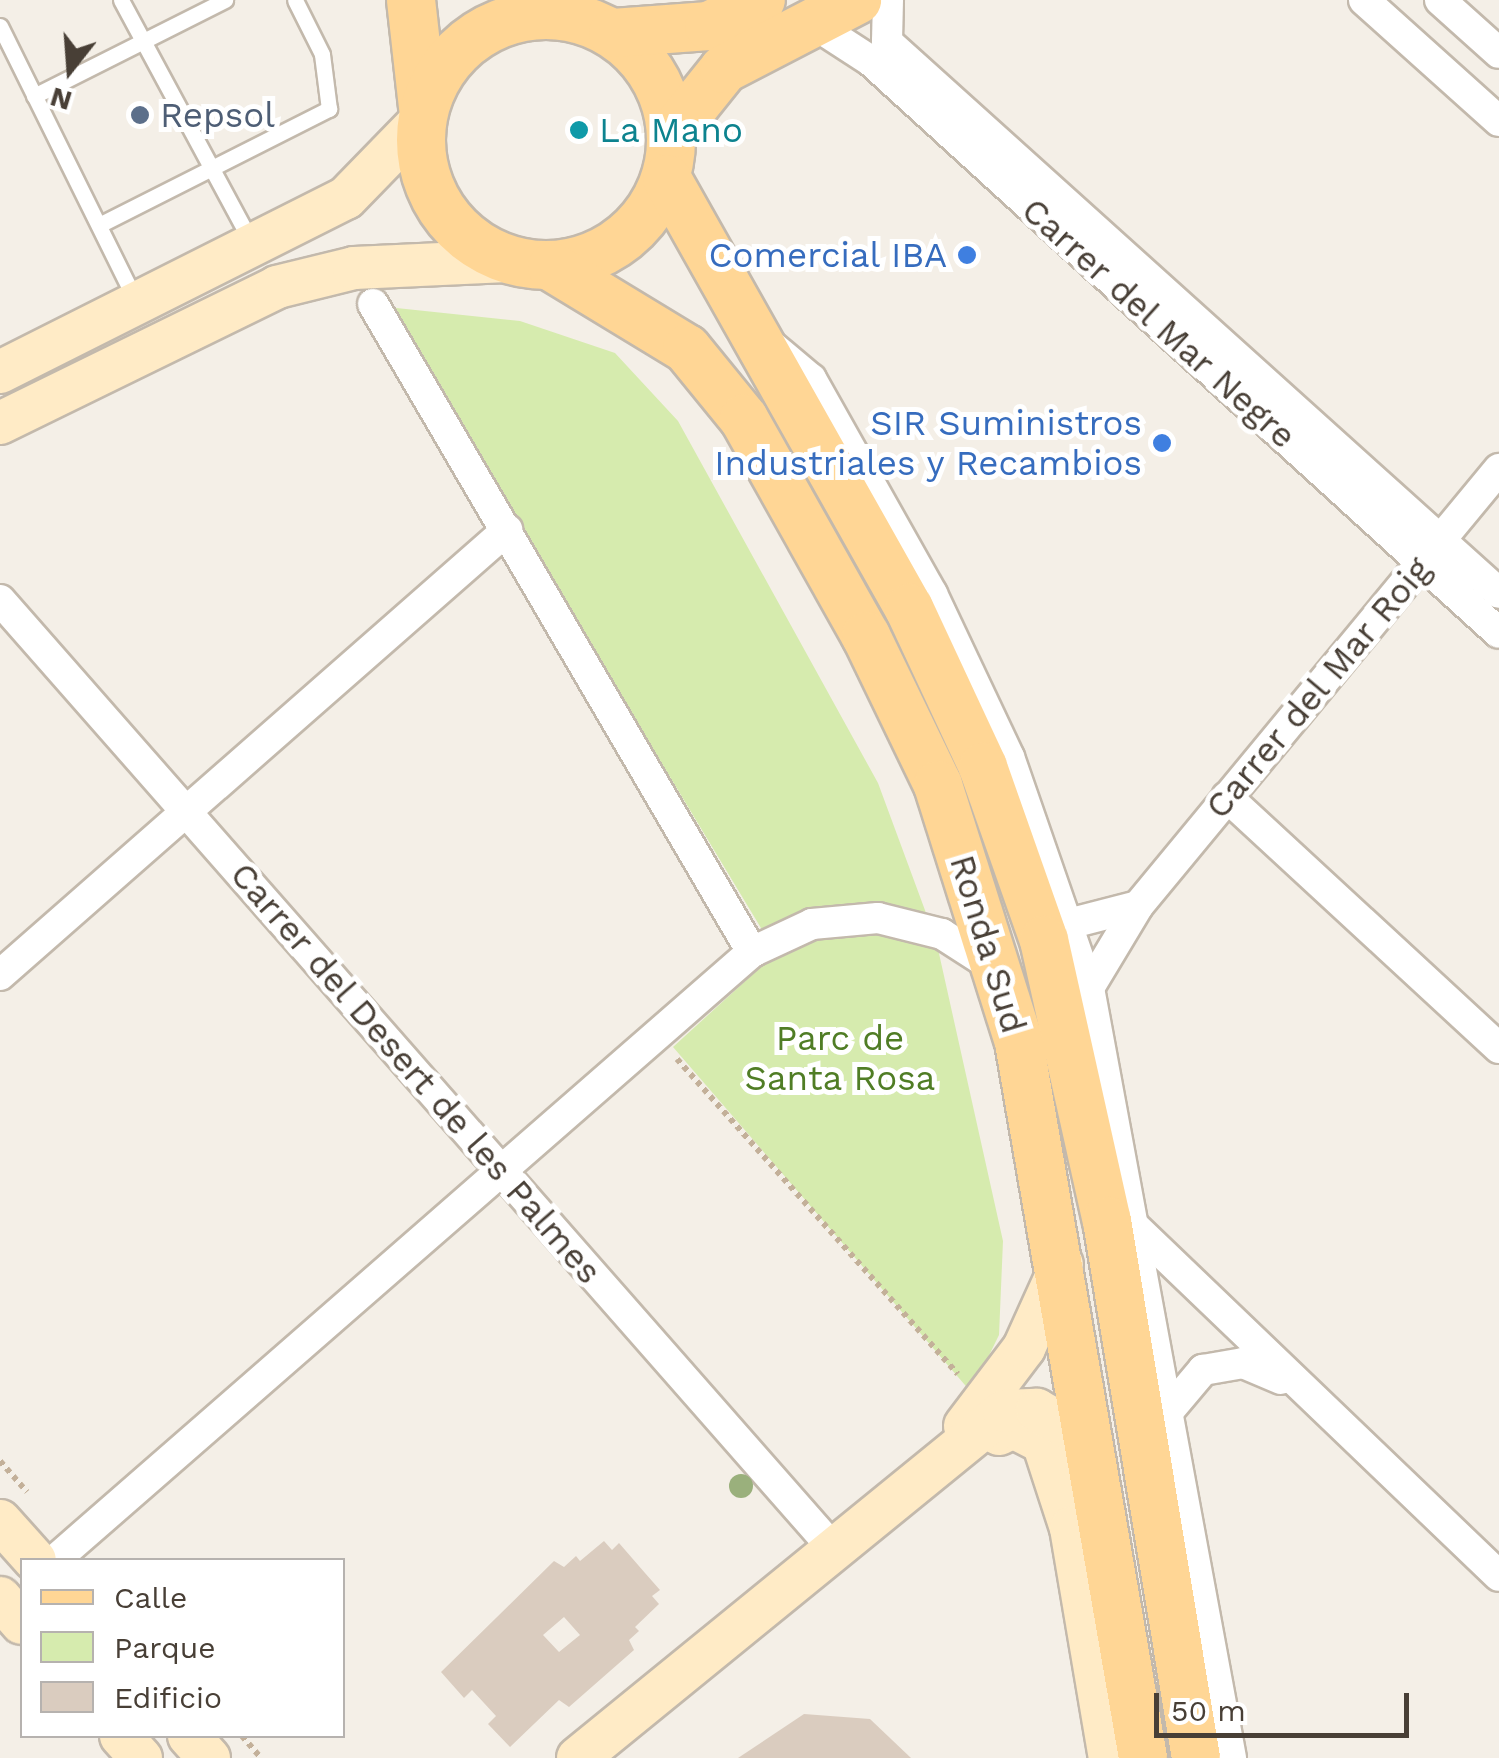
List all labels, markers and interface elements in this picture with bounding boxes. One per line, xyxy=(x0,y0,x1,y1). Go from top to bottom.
north arrow xyxy=(20,20,120,120)
text: N xyxy=(46,80,76,118)
place label: Repsol xyxy=(160,94,275,136)
marker: Repsol xyxy=(129,104,151,126)
place label: La Mano xyxy=(599,109,744,151)
marker: La Mano xyxy=(568,119,590,141)
street label: Carrer del Mar Negre xyxy=(1012,188,1306,458)
place label: Comercial IBA xyxy=(707,234,947,276)
marker: Comercial IBA xyxy=(956,244,978,266)
place label: SIR Suministros Industriales y Recambios xyxy=(712,402,1142,484)
marker: SIR Suministros Industriales y Recambios xyxy=(1151,432,1173,454)
street label: Carrer del Mar Roig xyxy=(1196,548,1440,828)
street label: Ronda Sud xyxy=(941,849,1035,1039)
street label: Carrer del Desert de les Palmes xyxy=(221,853,611,1293)
park label: Parc de Santa Rosa xyxy=(744,1017,936,1099)
legend xyxy=(20,1558,345,1738)
text: Calle xyxy=(114,1580,187,1615)
text: Parque xyxy=(114,1630,216,1665)
scale bar xyxy=(1159,1673,1414,1735)
text: Edificio xyxy=(114,1680,222,1715)
text: 50 m xyxy=(1171,1693,1246,1728)

